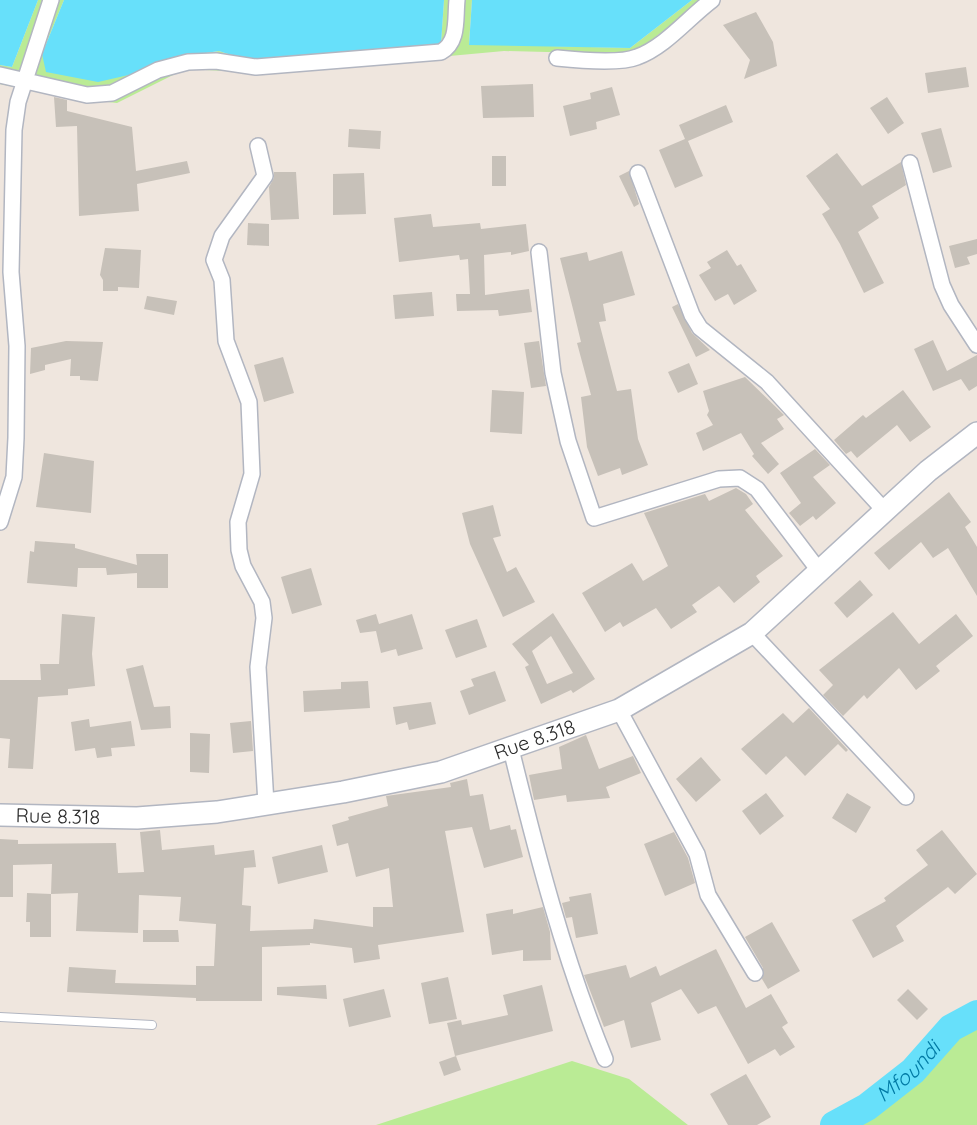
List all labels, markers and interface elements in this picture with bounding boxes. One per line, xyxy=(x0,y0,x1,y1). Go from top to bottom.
street label: Rue 8.318 xyxy=(490,713,578,765)
street label: Rue 8.318 xyxy=(15,802,101,829)
water label: Mfoundi xyxy=(870,1034,947,1107)

